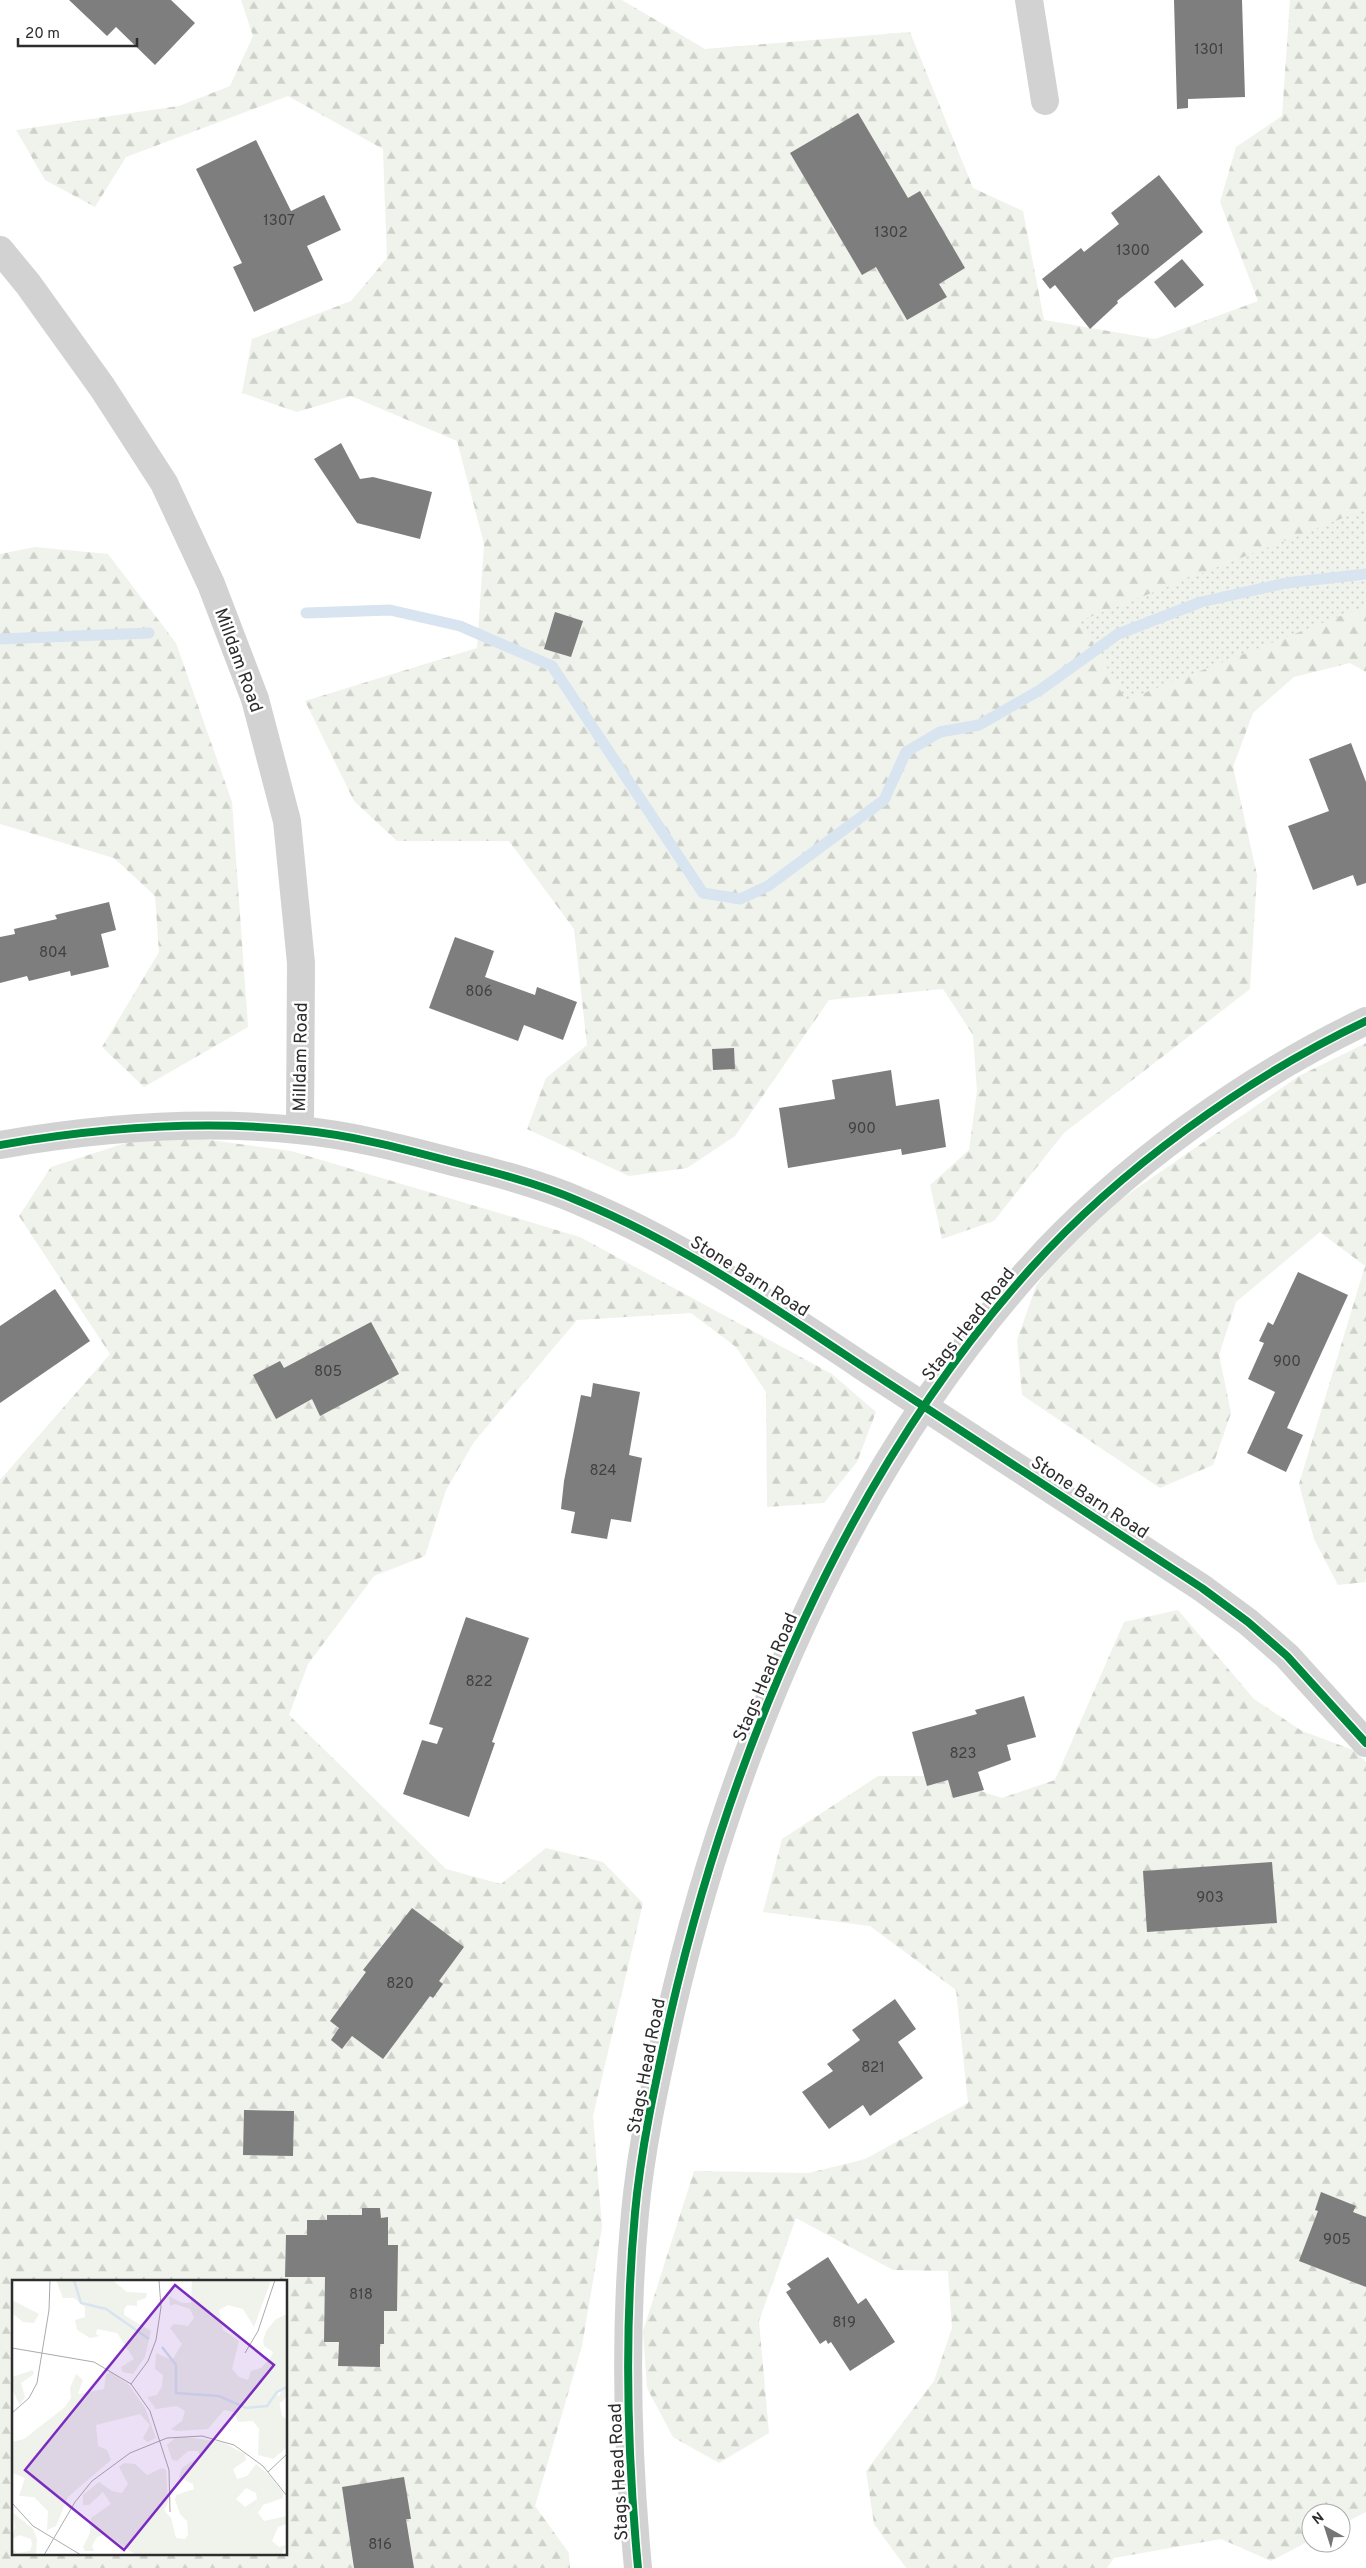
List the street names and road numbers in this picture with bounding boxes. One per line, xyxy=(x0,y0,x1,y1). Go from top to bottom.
street label: Milldam Road xyxy=(208,605,267,716)
street label: Milldam Road xyxy=(289,1002,314,1112)
street label: Stone Barn Road xyxy=(685,1231,813,1323)
street label: Stags Head Road xyxy=(918,1264,1021,1386)
street label: Stone Barn Road xyxy=(1026,1452,1153,1545)
street label: Stags Head Road xyxy=(729,1610,804,1745)
street label: Stags Head Road xyxy=(623,1996,672,2136)
street label: Stags Head Road xyxy=(604,2403,635,2541)

